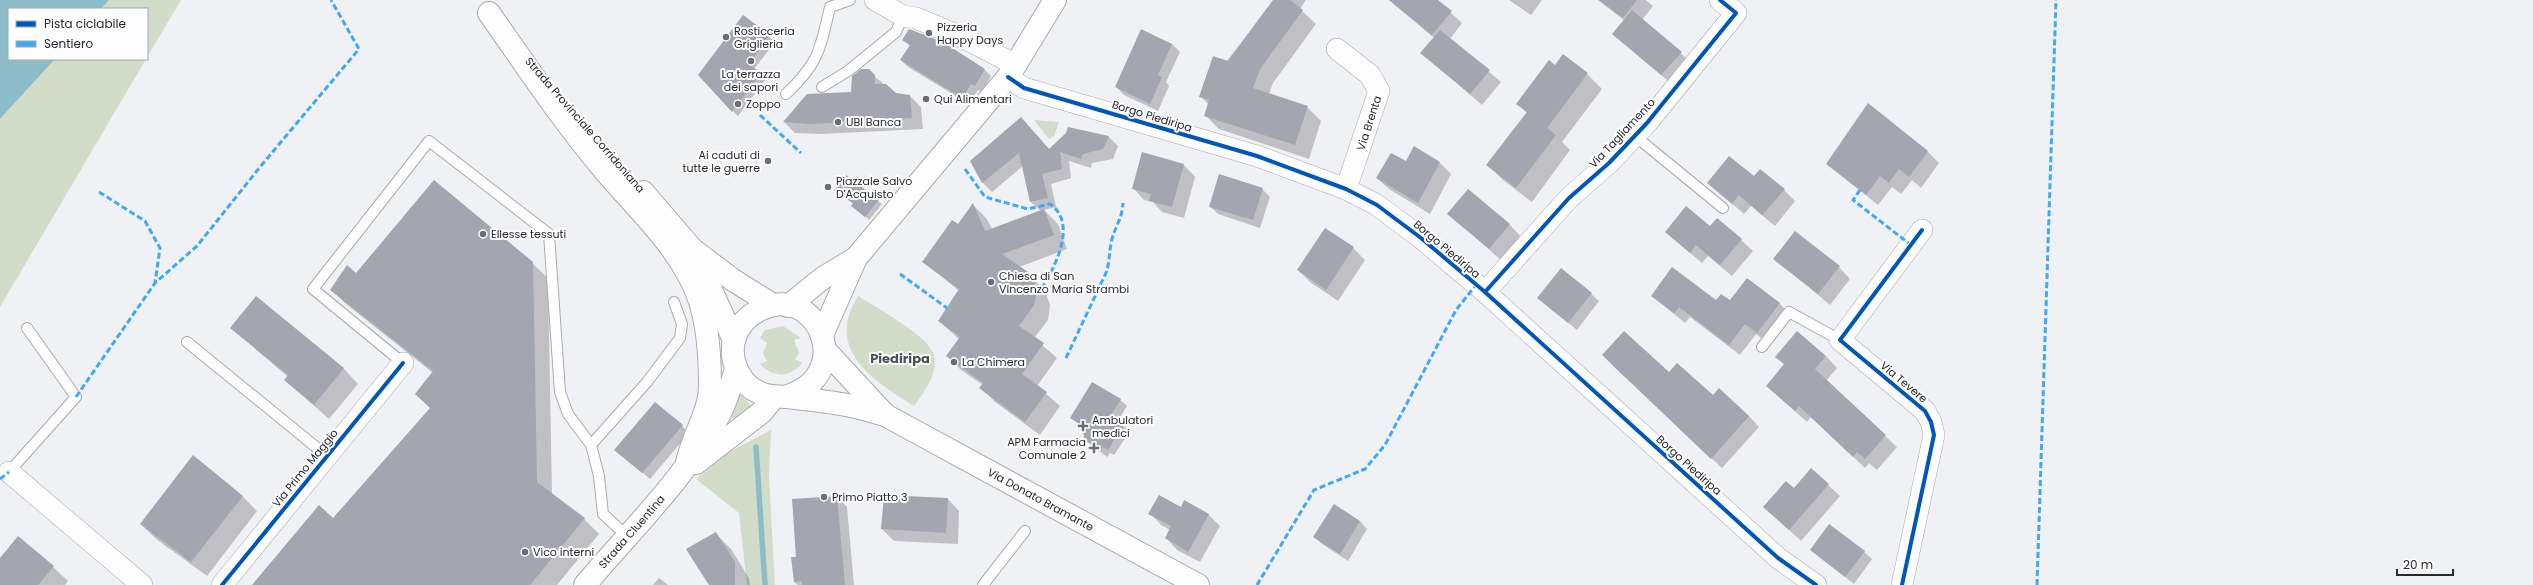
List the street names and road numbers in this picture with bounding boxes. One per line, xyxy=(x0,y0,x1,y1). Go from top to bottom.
street label: Strada Provinciale Corridoniana xyxy=(522,54,648,196)
street label: Via Brenta xyxy=(1353,94,1385,152)
street label: Via Tagliamento xyxy=(1585,94,1659,172)
street label: Borgo Piediripa xyxy=(1110,96,1194,136)
street label: Borgo Piediripa xyxy=(1410,216,1484,282)
street label: Via Tevere xyxy=(1877,357,1931,407)
street label: Via Primo Maggio xyxy=(268,425,342,511)
street label: Borgo Piediripa xyxy=(1653,431,1725,499)
street label: Via Donato Bramante xyxy=(985,464,1097,535)
street label: Strada Cluentina xyxy=(595,491,668,572)

